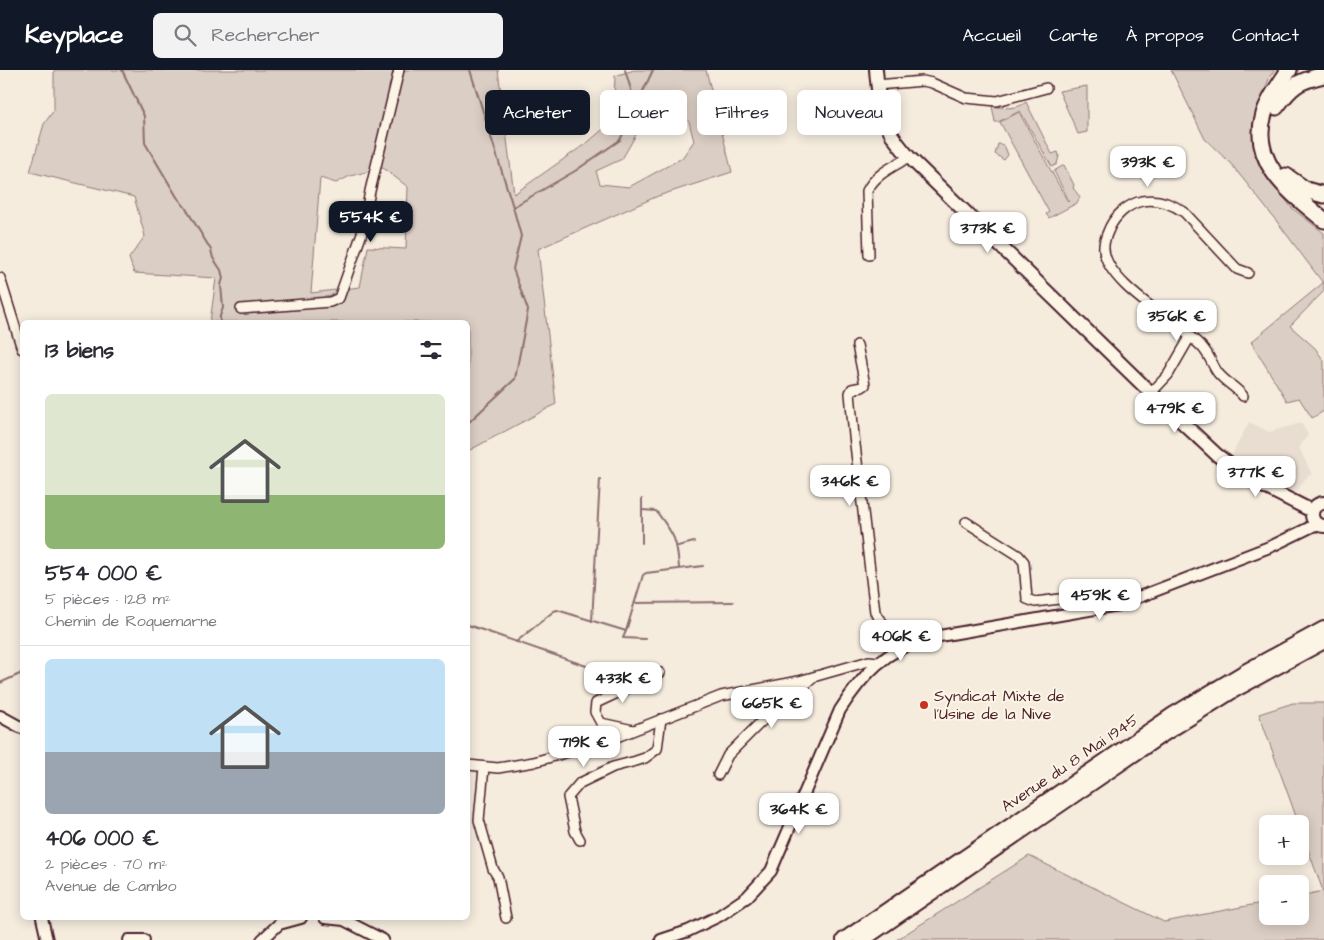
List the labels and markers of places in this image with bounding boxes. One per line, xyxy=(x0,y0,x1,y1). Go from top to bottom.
pin: 393K € xyxy=(1107,146,1189,188)
pin: 554K € xyxy=(330,200,412,243)
pin: 373K € xyxy=(947,212,1029,254)
pin: 356K € xyxy=(1136,300,1218,342)
pin: 479K € xyxy=(1134,392,1216,434)
pin: 377K € xyxy=(1215,456,1297,498)
pin: 346K € xyxy=(809,464,891,507)
pin: 459K € xyxy=(1059,578,1141,621)
pin: 406K € xyxy=(860,620,942,662)
pin: 433K € xyxy=(582,662,664,704)
place label: Syndicat Mixte de l'Usine de la Nive xyxy=(934,685,1065,725)
pin: 665K € xyxy=(731,686,813,729)
marker: Syndicat Mixte de l'Usine de la Nive xyxy=(918,699,930,711)
pin: 719K € xyxy=(543,726,625,768)
pin: 364K € xyxy=(758,792,840,835)

